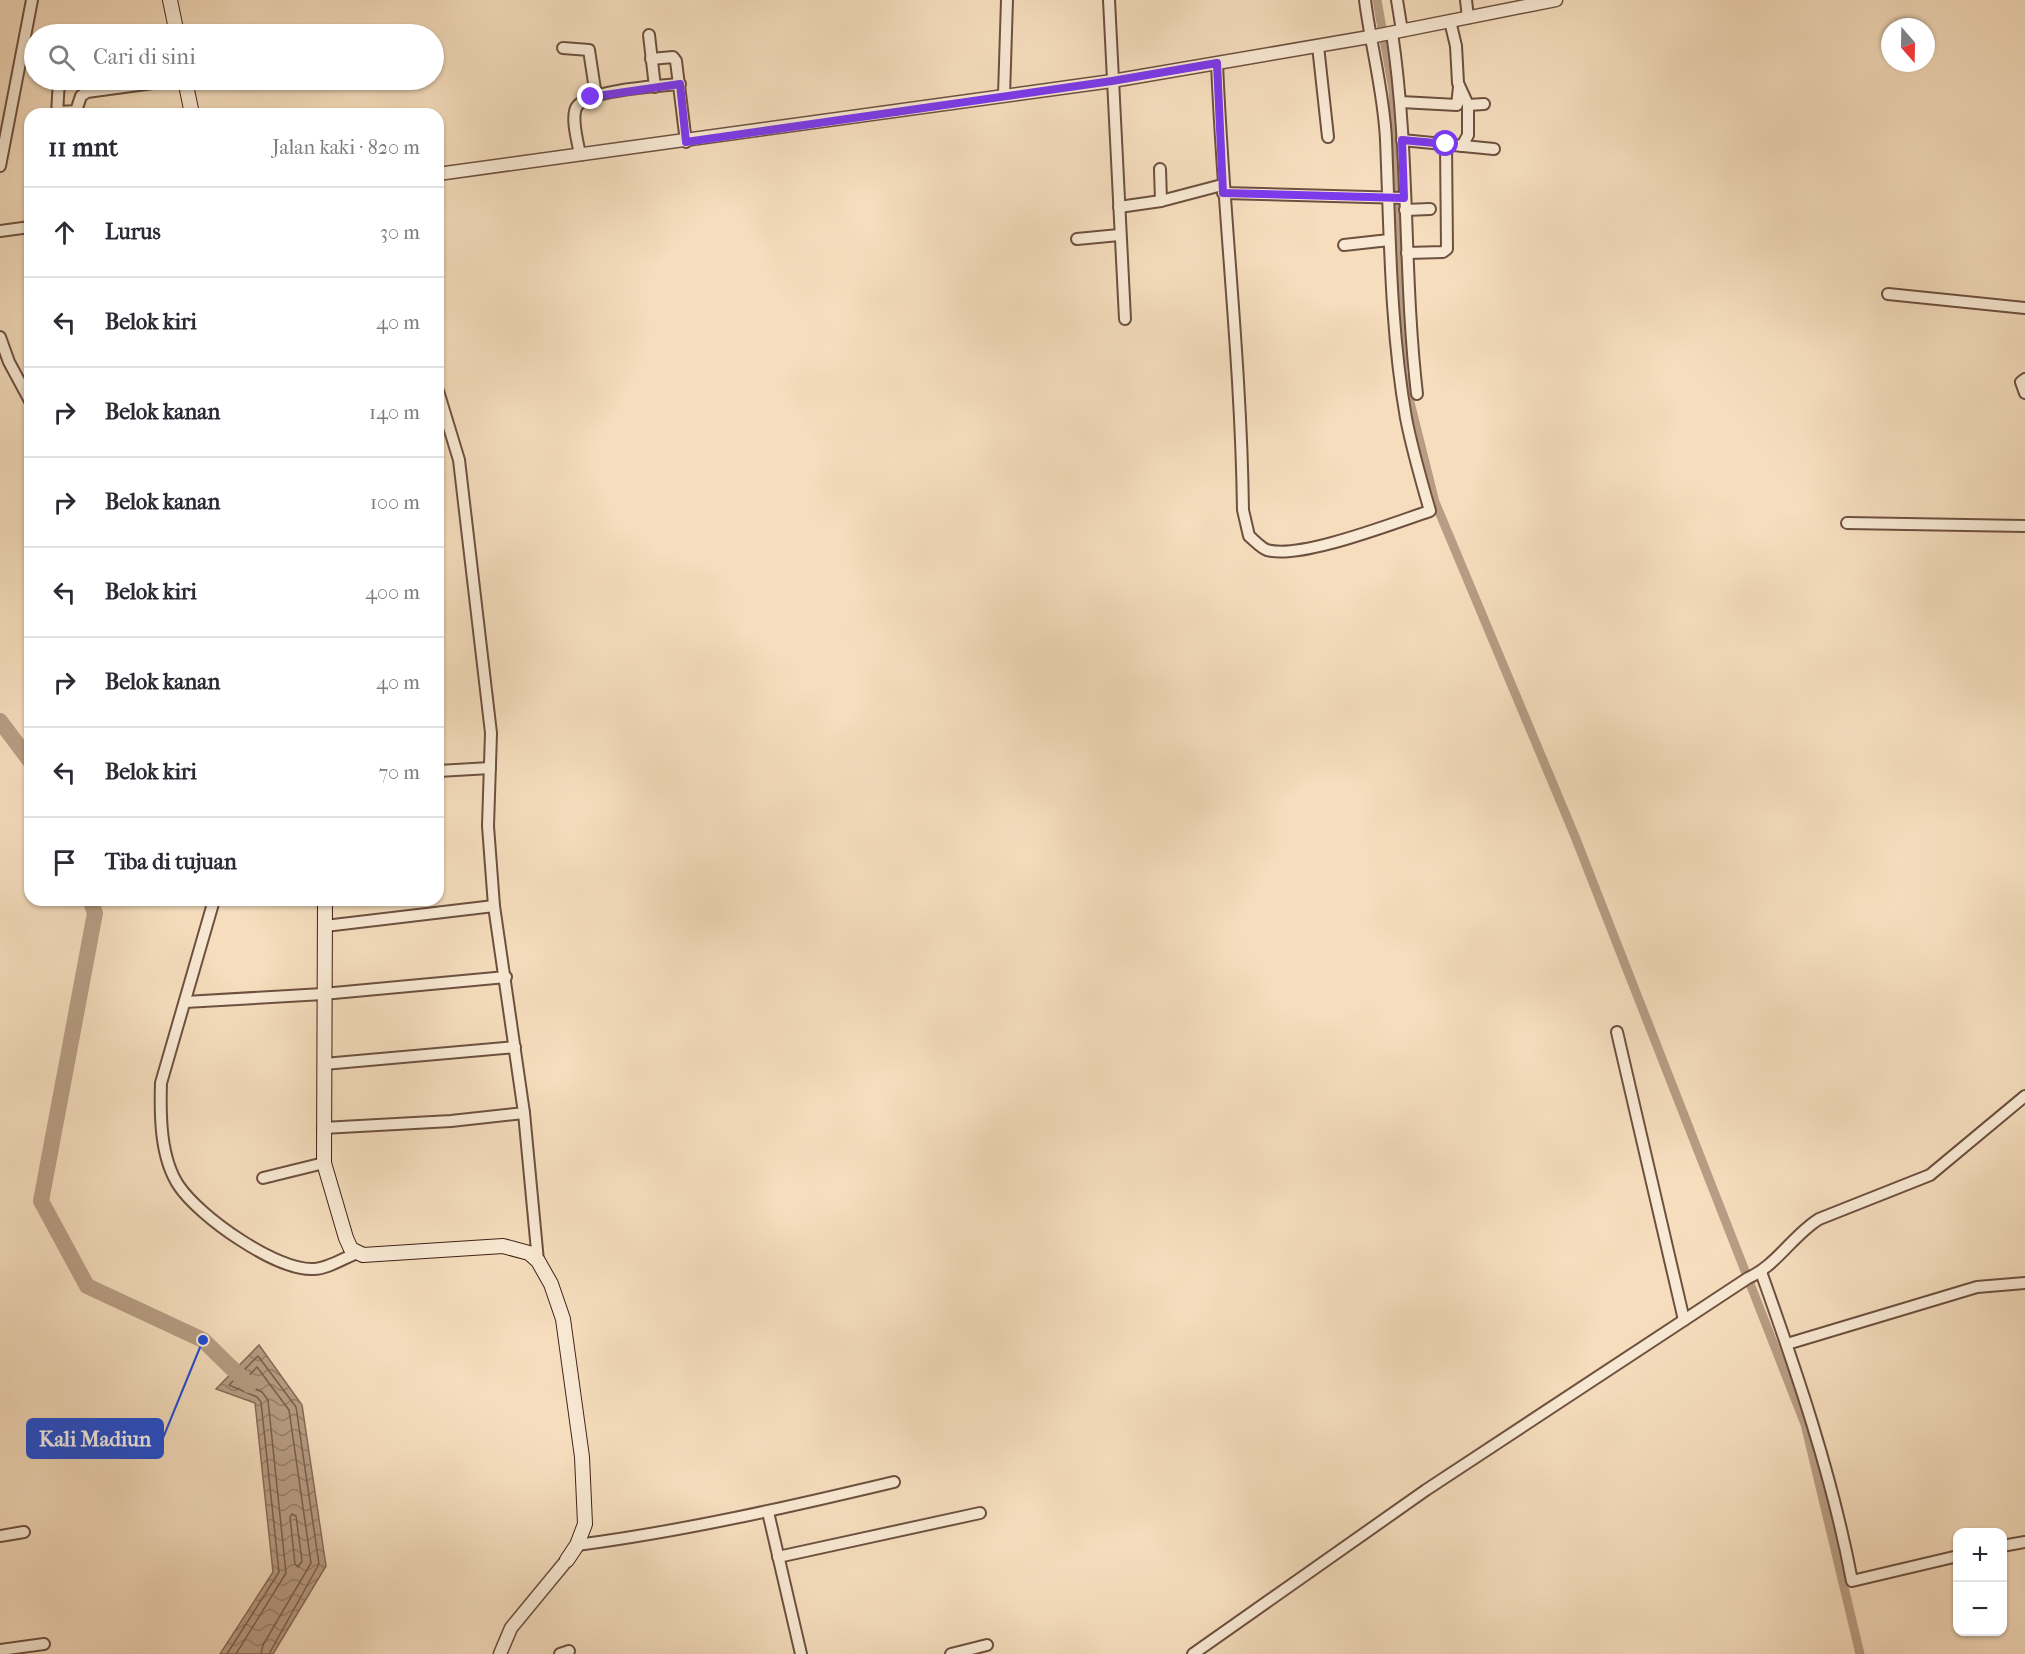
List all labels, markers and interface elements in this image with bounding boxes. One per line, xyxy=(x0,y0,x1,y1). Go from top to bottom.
north arrow xyxy=(1881,18,1935,72)
search box xyxy=(24,24,444,90)
icon: search xyxy=(45,41,78,74)
text: Cari di sini xyxy=(93,44,196,70)
route end xyxy=(577,83,603,109)
route start xyxy=(1432,130,1458,156)
text: 11 mnt xyxy=(48,132,118,163)
text: Jalan kaki · 820 m xyxy=(272,136,420,159)
icon: ahead xyxy=(48,216,81,249)
text: Lurus xyxy=(105,219,161,245)
text: 30 m xyxy=(380,221,420,244)
icon: left xyxy=(48,306,81,339)
text: Belok kiri xyxy=(105,309,197,335)
text: 40 m xyxy=(376,311,420,334)
icon: right xyxy=(48,396,81,429)
text: Belok kanan xyxy=(105,399,220,425)
text: 140 m xyxy=(369,401,420,424)
icon: right xyxy=(48,486,81,519)
text: Belok kanan xyxy=(105,489,220,515)
text: 100 m xyxy=(370,491,420,514)
icon: left xyxy=(48,576,81,609)
text: Belok kiri xyxy=(105,579,197,605)
text: 400 m xyxy=(365,581,420,604)
icon: right xyxy=(48,666,81,699)
text: Belok kanan xyxy=(105,669,220,695)
text: 40 m xyxy=(376,671,420,694)
icon: left xyxy=(48,756,81,789)
text: Belok kiri xyxy=(105,759,197,785)
text: 70 m xyxy=(378,761,420,784)
icon: arrive xyxy=(48,846,81,879)
text: Tiba di tujuan xyxy=(105,849,237,875)
callout: Kali Madiun xyxy=(27,1419,163,1458)
text: Kali Madiun xyxy=(39,1427,152,1451)
map controls xyxy=(1953,1528,2007,1636)
button: + xyxy=(1953,1528,2007,1582)
button: − xyxy=(1953,1582,2007,1636)

